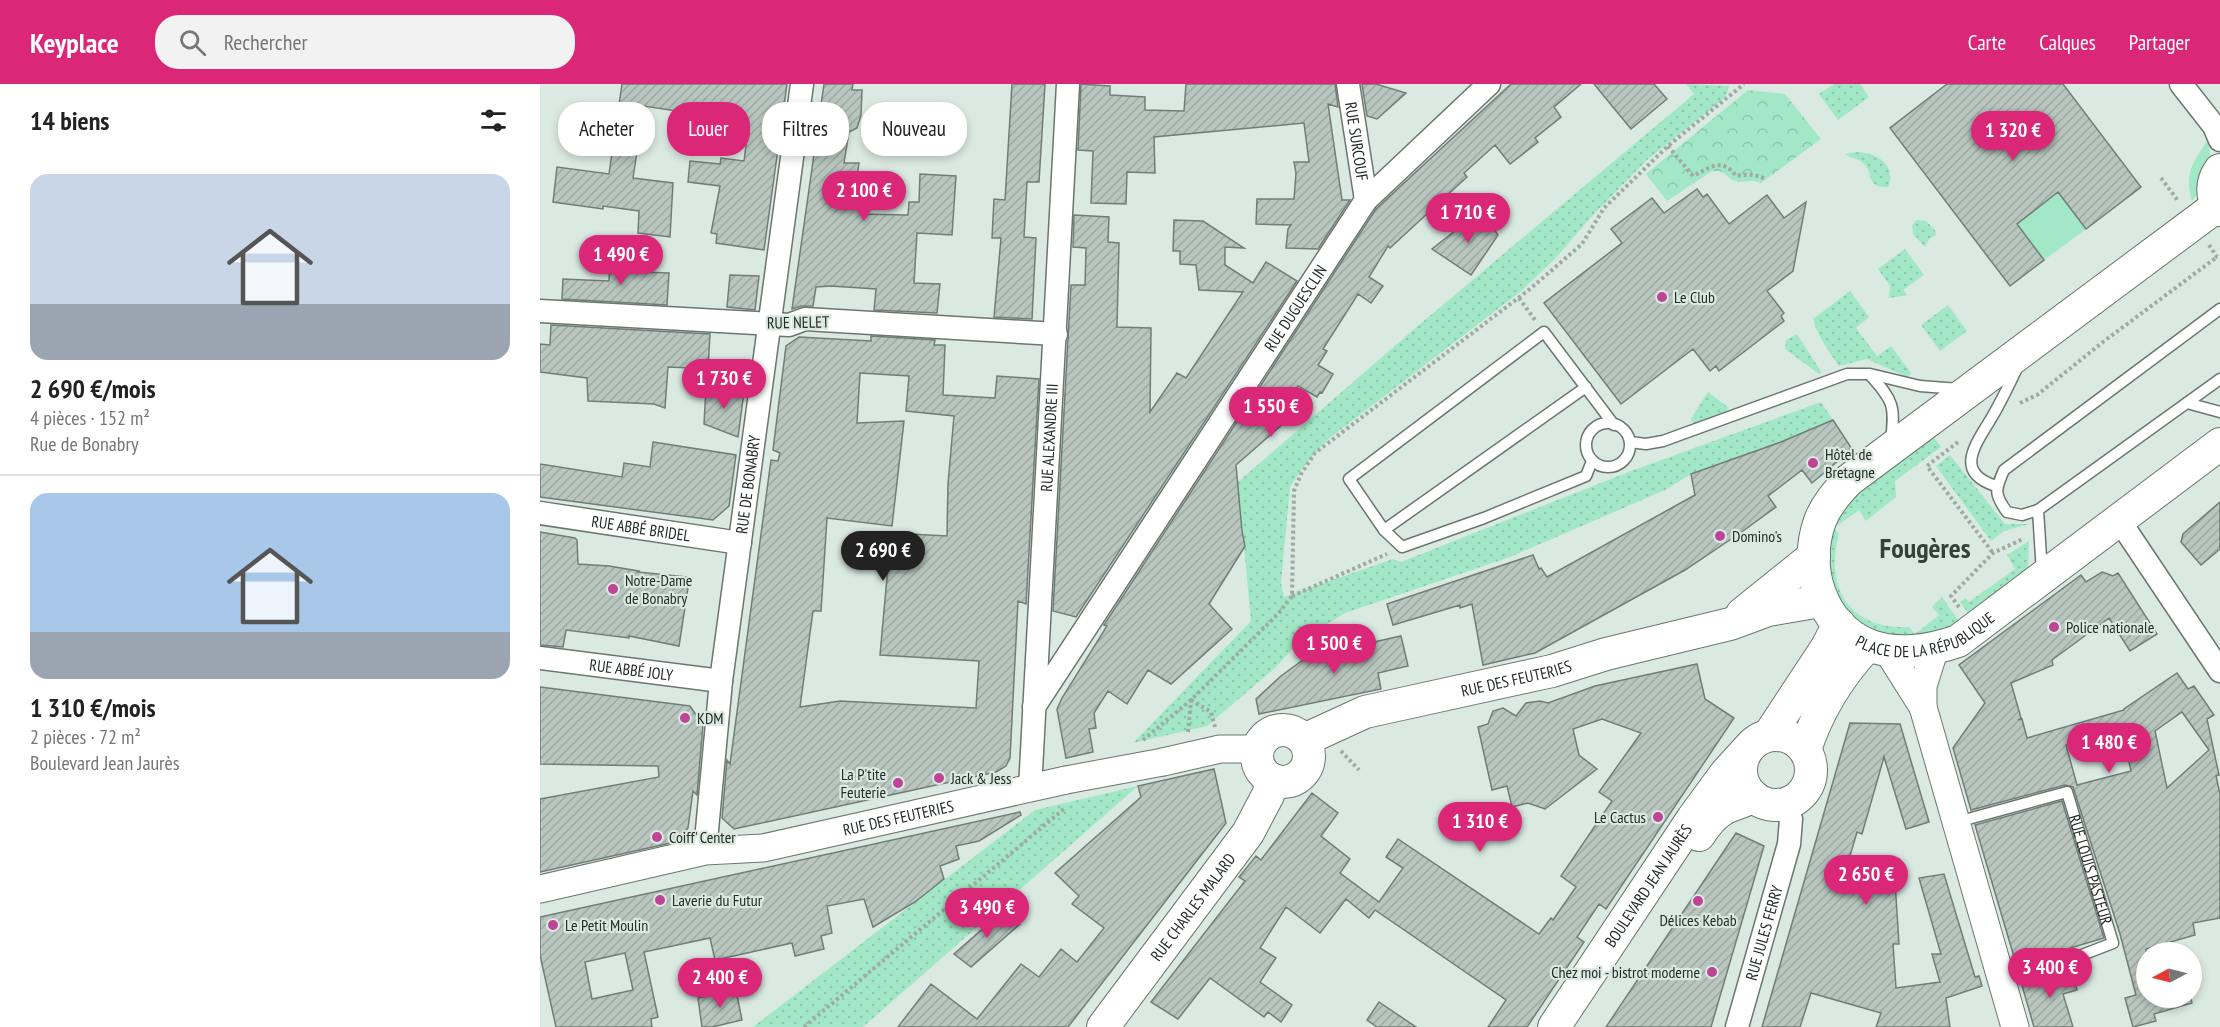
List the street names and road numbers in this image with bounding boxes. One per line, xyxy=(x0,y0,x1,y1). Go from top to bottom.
street label: RUE SURCOUF xyxy=(1341,101,1373,182)
street label: RUE DUGUESCLIN xyxy=(1260,261,1331,355)
street label: RUE NELET xyxy=(767,311,829,333)
street label: RUE ALEXANDRE III xyxy=(1036,383,1062,492)
street label: RUE DE BONABRY xyxy=(731,433,764,535)
street label: RUE ABBÉ BRIDEL xyxy=(590,511,692,545)
street label: PLACE DE LA RÉPUBLIQUE xyxy=(1852,607,1998,661)
street label: RUE ABBÉ JOLY xyxy=(588,654,675,685)
street label: RUE DES FEUTERIES xyxy=(1459,655,1574,701)
street label: RUE DES FEUTERIES xyxy=(841,796,956,840)
street label: RUE LOUIS PASTEUR xyxy=(2064,812,2117,927)
street label: BOULEVARD JEAN JAURÈS xyxy=(1600,820,1696,951)
street label: RUE CHARLES MALARD xyxy=(1146,849,1240,965)
street label: RUE JULES FERRY xyxy=(1741,882,1787,982)

